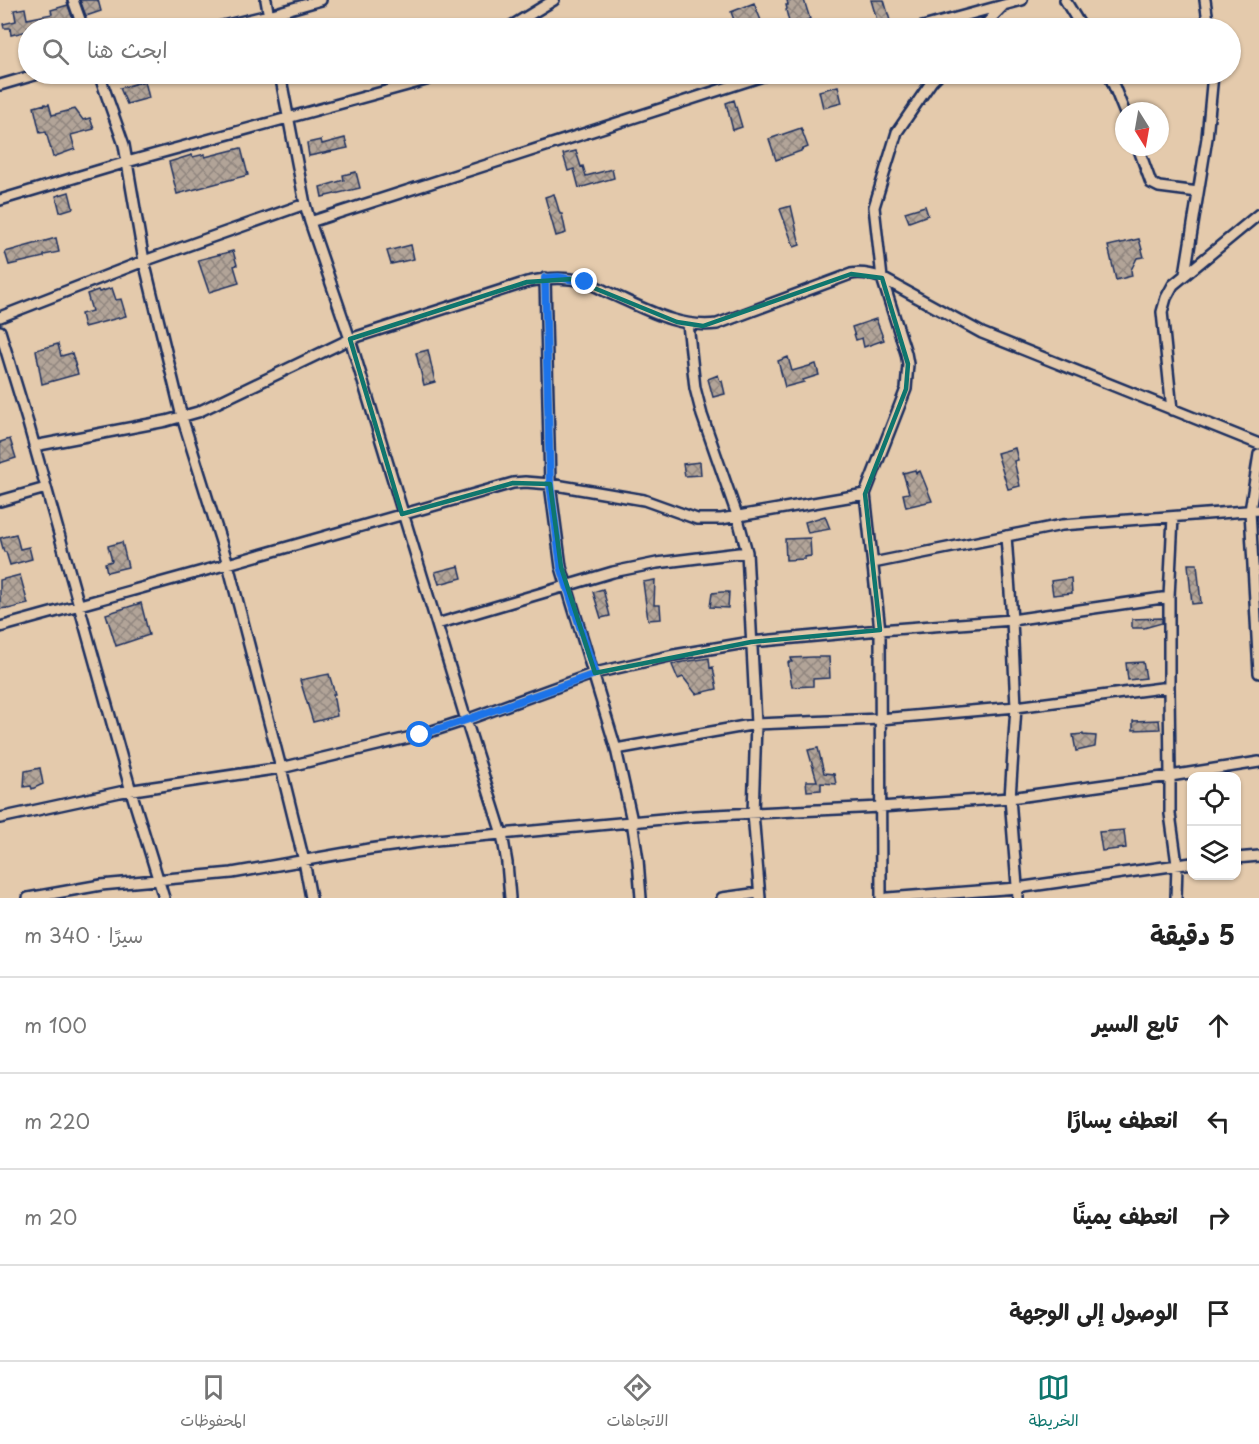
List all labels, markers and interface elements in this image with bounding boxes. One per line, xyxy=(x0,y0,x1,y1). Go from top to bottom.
search box xyxy=(18,18,1241,84)
text: ابحث هنا xyxy=(87,32,168,65)
icon: search xyxy=(39,35,72,68)
north arrow xyxy=(1115,102,1169,156)
route end xyxy=(571,268,597,294)
route start xyxy=(406,721,432,747)
map controls xyxy=(1187,772,1241,880)
button: locate xyxy=(1187,772,1241,826)
button: layers xyxy=(1187,826,1241,880)
text: 5 دقيقة xyxy=(1150,915,1235,954)
text: سيرًا · 340 m xyxy=(24,920,143,950)
text: تابع السير xyxy=(1093,1006,1178,1039)
icon: ahead xyxy=(1202,1009,1235,1042)
text: 100 m xyxy=(24,1010,87,1040)
text: انعطف يسارًا xyxy=(1067,1102,1178,1135)
icon: left xyxy=(1202,1105,1235,1138)
text: 220 m xyxy=(24,1106,90,1136)
text: انعطف يمينًا xyxy=(1073,1198,1178,1231)
icon: right xyxy=(1202,1201,1235,1234)
text: 20 m xyxy=(24,1202,77,1232)
text: الوصول إلى الوجهة xyxy=(1009,1294,1178,1327)
icon: arrive xyxy=(1202,1297,1235,1330)
tab: المحفوظات xyxy=(180,1371,246,1435)
tab: الاتجاهات xyxy=(607,1371,668,1435)
tab: الخريطة xyxy=(1029,1371,1079,1435)

